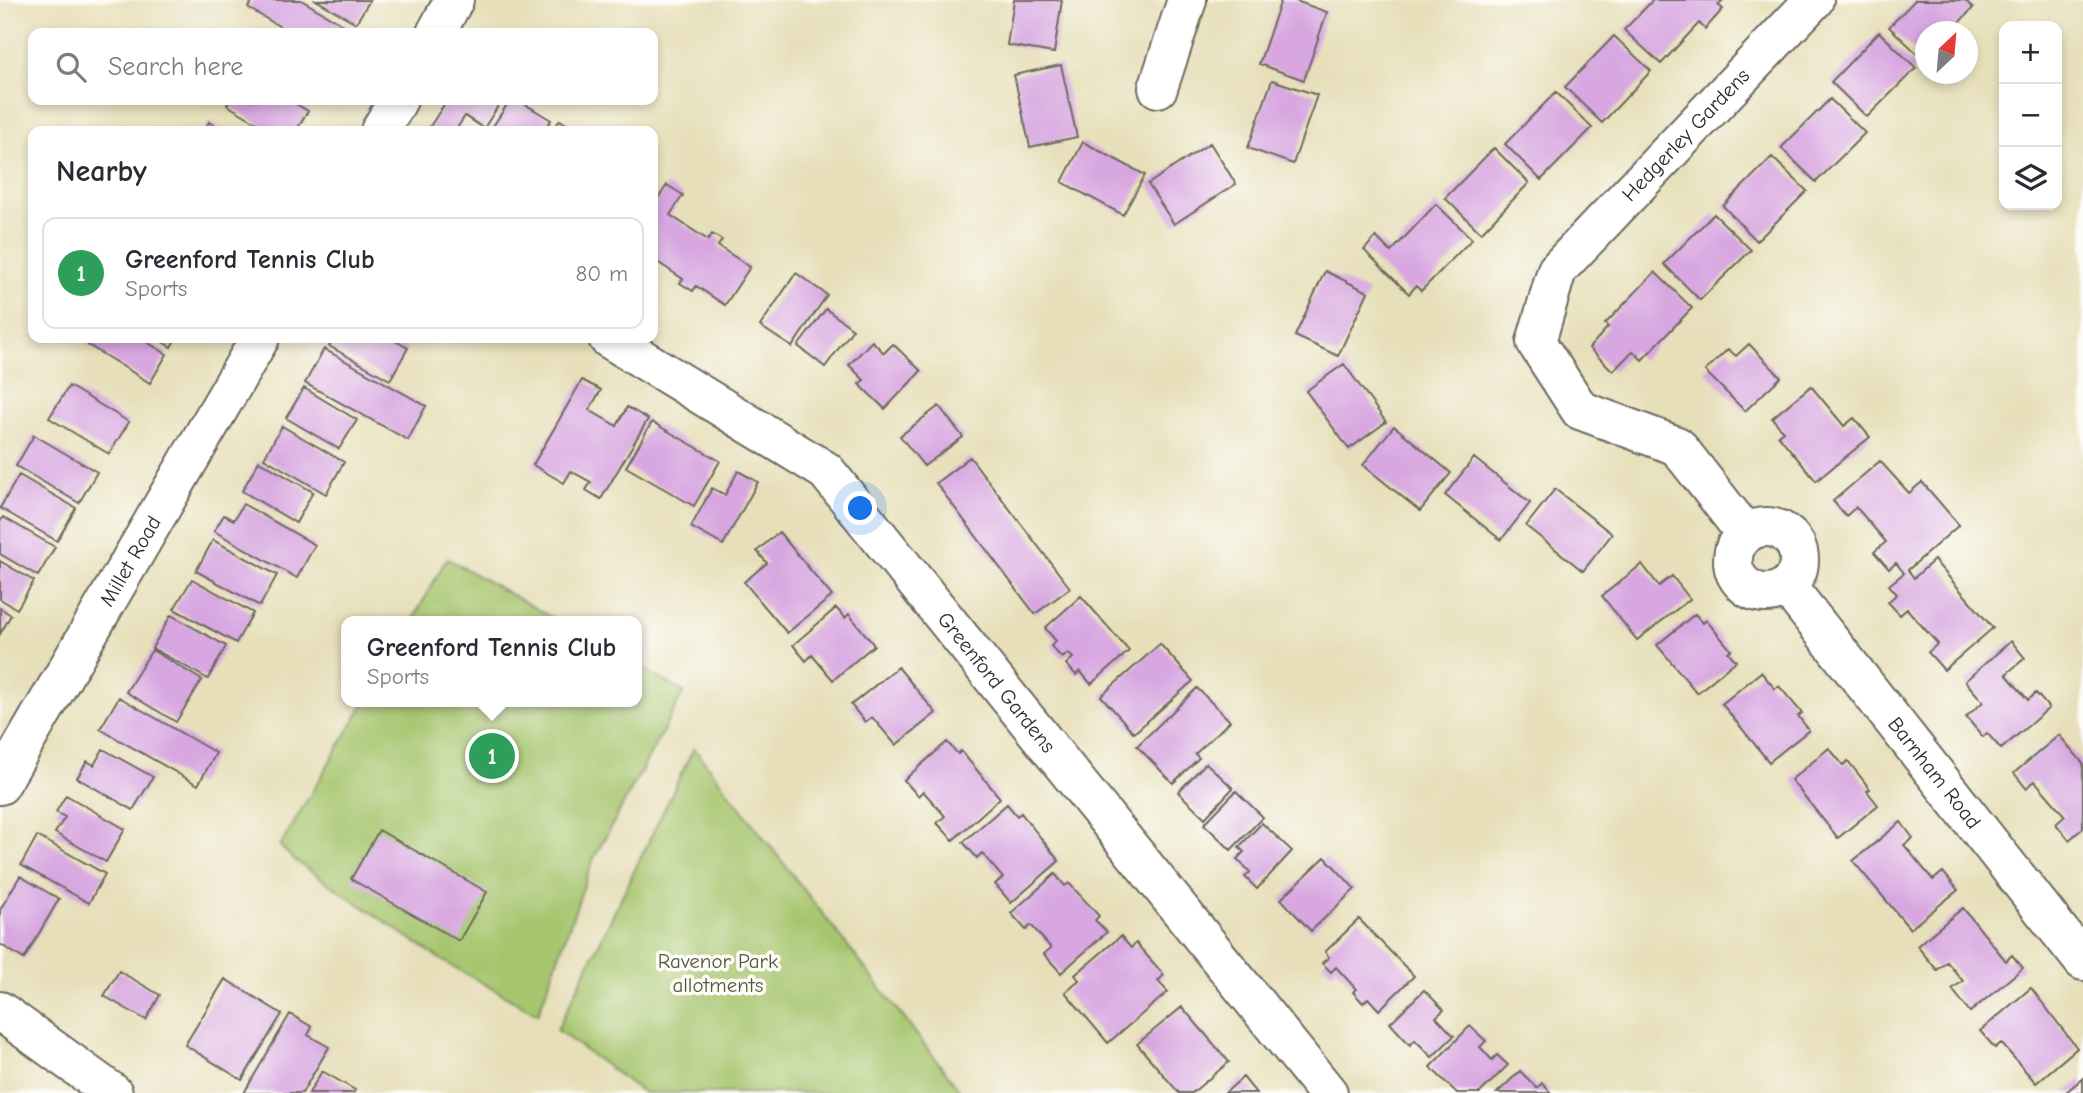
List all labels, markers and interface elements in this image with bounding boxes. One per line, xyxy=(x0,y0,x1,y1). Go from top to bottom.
north arrow xyxy=(1915,21,1978,84)
map controls xyxy=(1999,21,2062,210)
button: + xyxy=(1999,21,2062,84)
search box xyxy=(28,28,658,105)
icon: search xyxy=(52,48,90,86)
text: Search here xyxy=(108,52,243,82)
street label: Hedgerley Gardens xyxy=(1617,63,1754,206)
button: − xyxy=(1999,84,2062,147)
button: layers xyxy=(1999,147,2062,210)
text: Nearby xyxy=(56,154,147,189)
text: Greenford Tennis Club xyxy=(125,245,375,275)
text: 1 xyxy=(76,260,86,287)
text: 80 m xyxy=(575,260,628,287)
text: Sports xyxy=(125,275,187,302)
your location xyxy=(843,491,877,525)
street label: Millet Road xyxy=(95,512,166,611)
street label: Greenford Gardens xyxy=(933,607,1061,758)
popup xyxy=(341,616,642,707)
text: Greenford Tennis Club xyxy=(367,633,616,663)
text: Sports xyxy=(367,663,429,690)
street label: Barnham Road xyxy=(1883,712,1986,834)
pin: 1 xyxy=(469,730,515,782)
park label: Ravenor Park allotments xyxy=(658,949,778,997)

